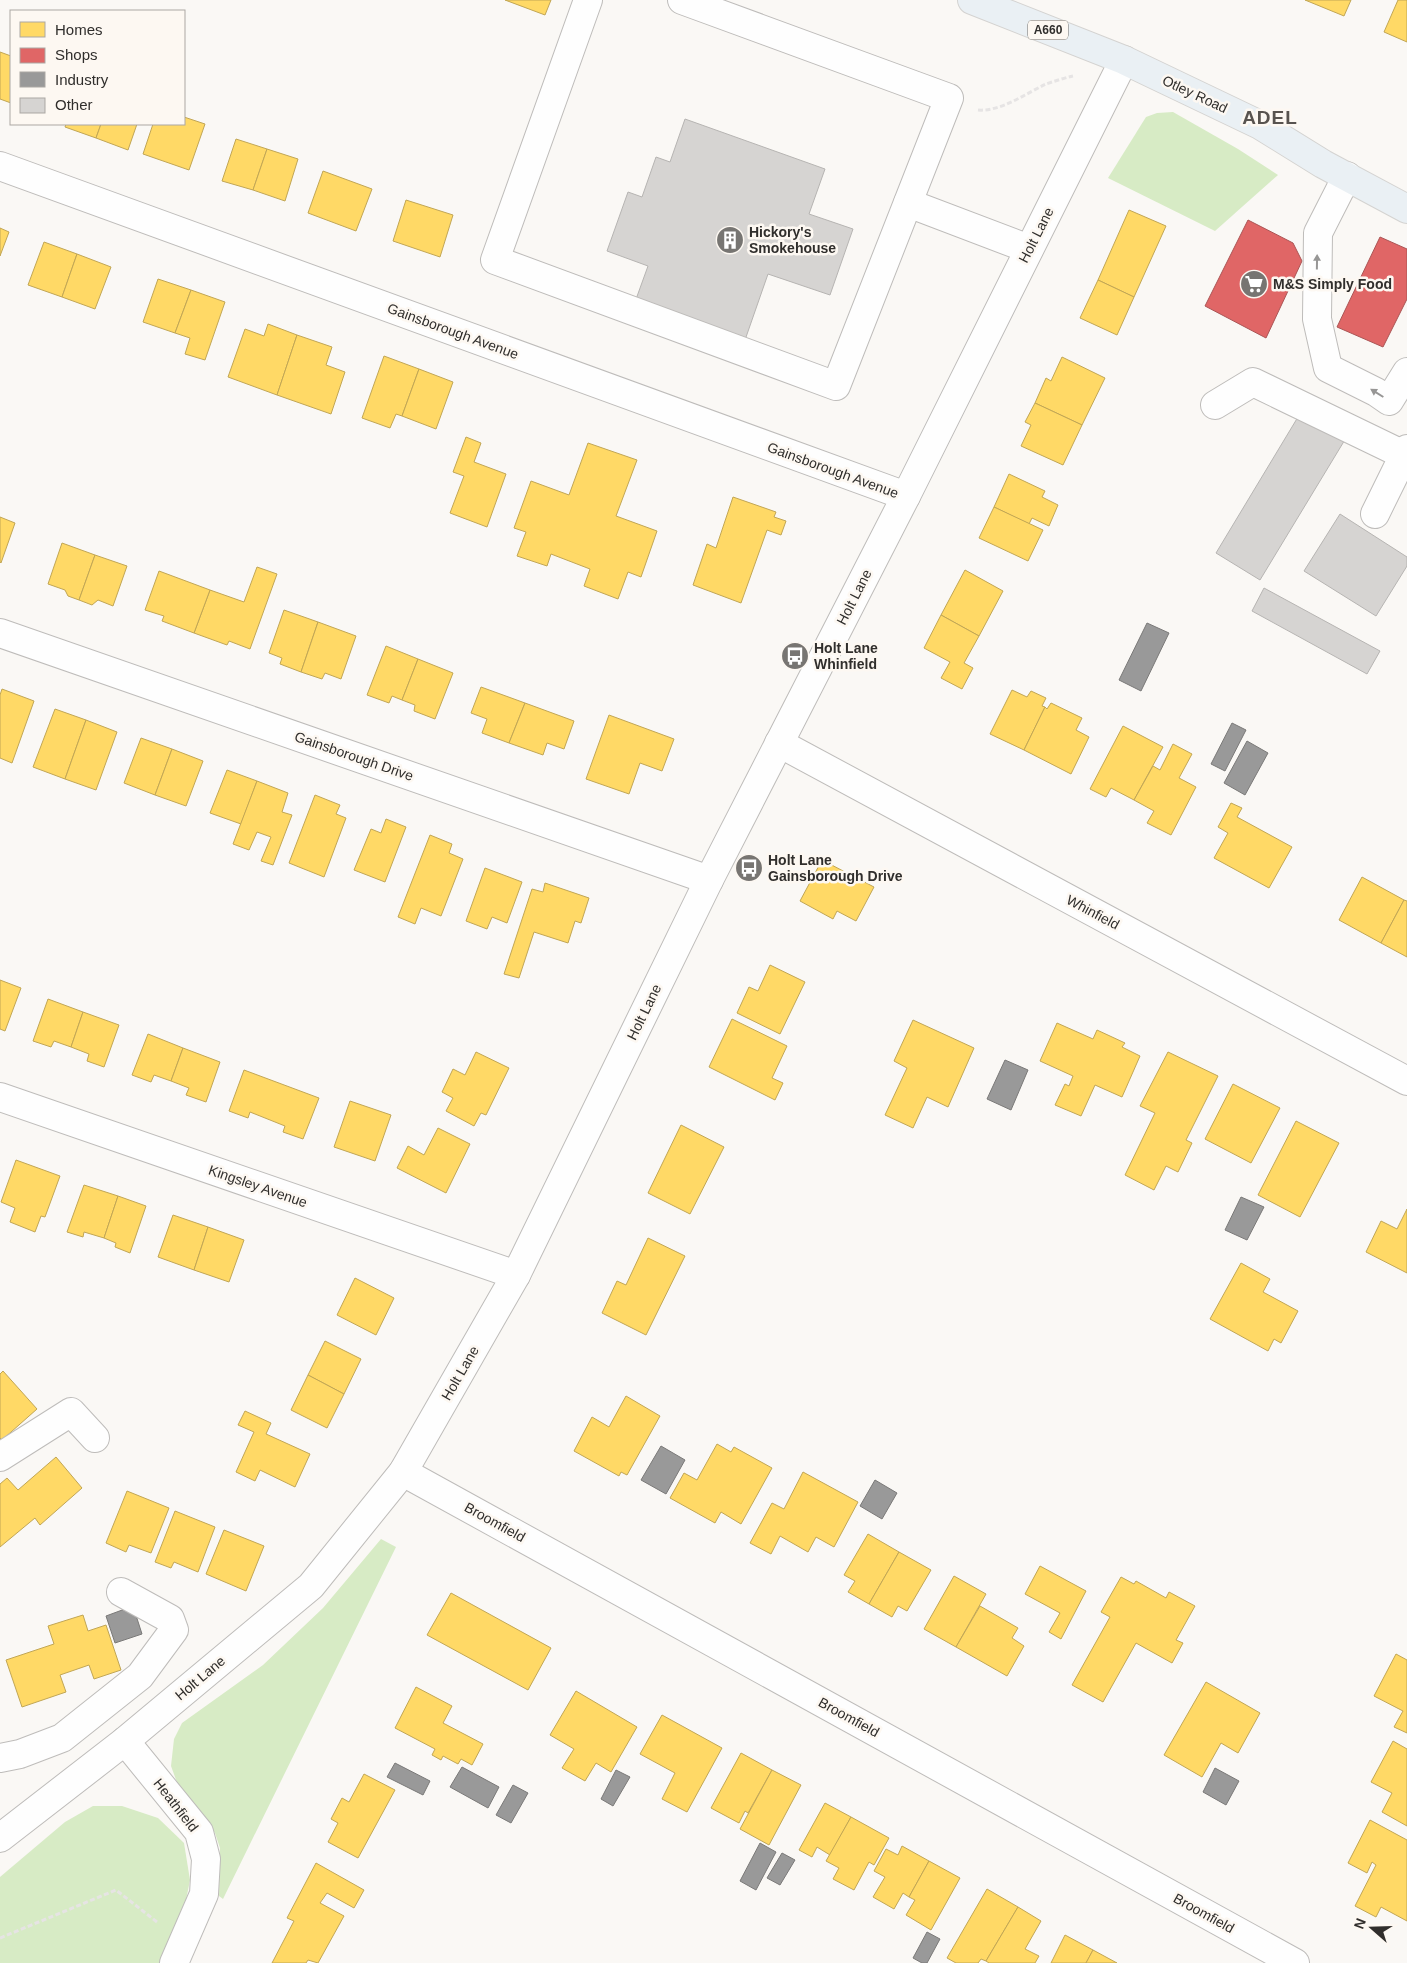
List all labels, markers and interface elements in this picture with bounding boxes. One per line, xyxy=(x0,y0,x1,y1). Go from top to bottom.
legend xyxy=(10,10,185,125)
road number: A660 xyxy=(1028,20,1068,40)
text: Homes xyxy=(55,21,103,38)
text: Shops xyxy=(55,46,98,63)
text: Industry xyxy=(55,71,109,88)
street label: Otley Road xyxy=(1160,72,1230,116)
text: Other xyxy=(55,96,93,113)
district label: ADEL xyxy=(1242,107,1298,128)
street label: Holt Lane xyxy=(1015,204,1057,265)
place label: Hickory's Smokehouse xyxy=(749,224,836,256)
building icon: Hickory's Smokehouse xyxy=(715,225,745,255)
one-way arrow xyxy=(1314,254,1322,270)
supermarket icon: M&S Simply Food xyxy=(1239,269,1269,299)
place label: M&S Simply Food xyxy=(1273,276,1392,292)
street label: Gainsborough Avenue xyxy=(385,300,521,362)
one-way arrow xyxy=(1370,389,1384,398)
street label: Gainsborough Avenue xyxy=(765,439,901,501)
street label: Holt Lane xyxy=(833,566,875,627)
place label: Holt Lane Whinfield xyxy=(814,640,878,672)
bus stop icon: Holt Lane Whinfield xyxy=(780,641,810,671)
street label: Gainsborough Drive xyxy=(293,728,416,784)
place label: Holt Lane Gainsborough Drive xyxy=(768,852,903,884)
bus stop icon: Holt Lane Gainsborough Drive xyxy=(734,853,764,883)
street label: Whinfield xyxy=(1064,891,1122,933)
street label: Holt Lane xyxy=(624,981,664,1042)
street label: Kingsley Avenue xyxy=(207,1162,310,1210)
street label: Holt Lane xyxy=(438,1343,482,1403)
street label: Broomfield xyxy=(462,1499,528,1545)
street label: Holt Lane xyxy=(172,1652,228,1703)
street label: Broomfield xyxy=(816,1694,882,1740)
street label: Heathfield xyxy=(150,1775,202,1835)
street label: Broomfield xyxy=(1171,1890,1237,1936)
north arrow xyxy=(1347,1903,1397,1953)
text: N xyxy=(1351,1916,1369,1931)

